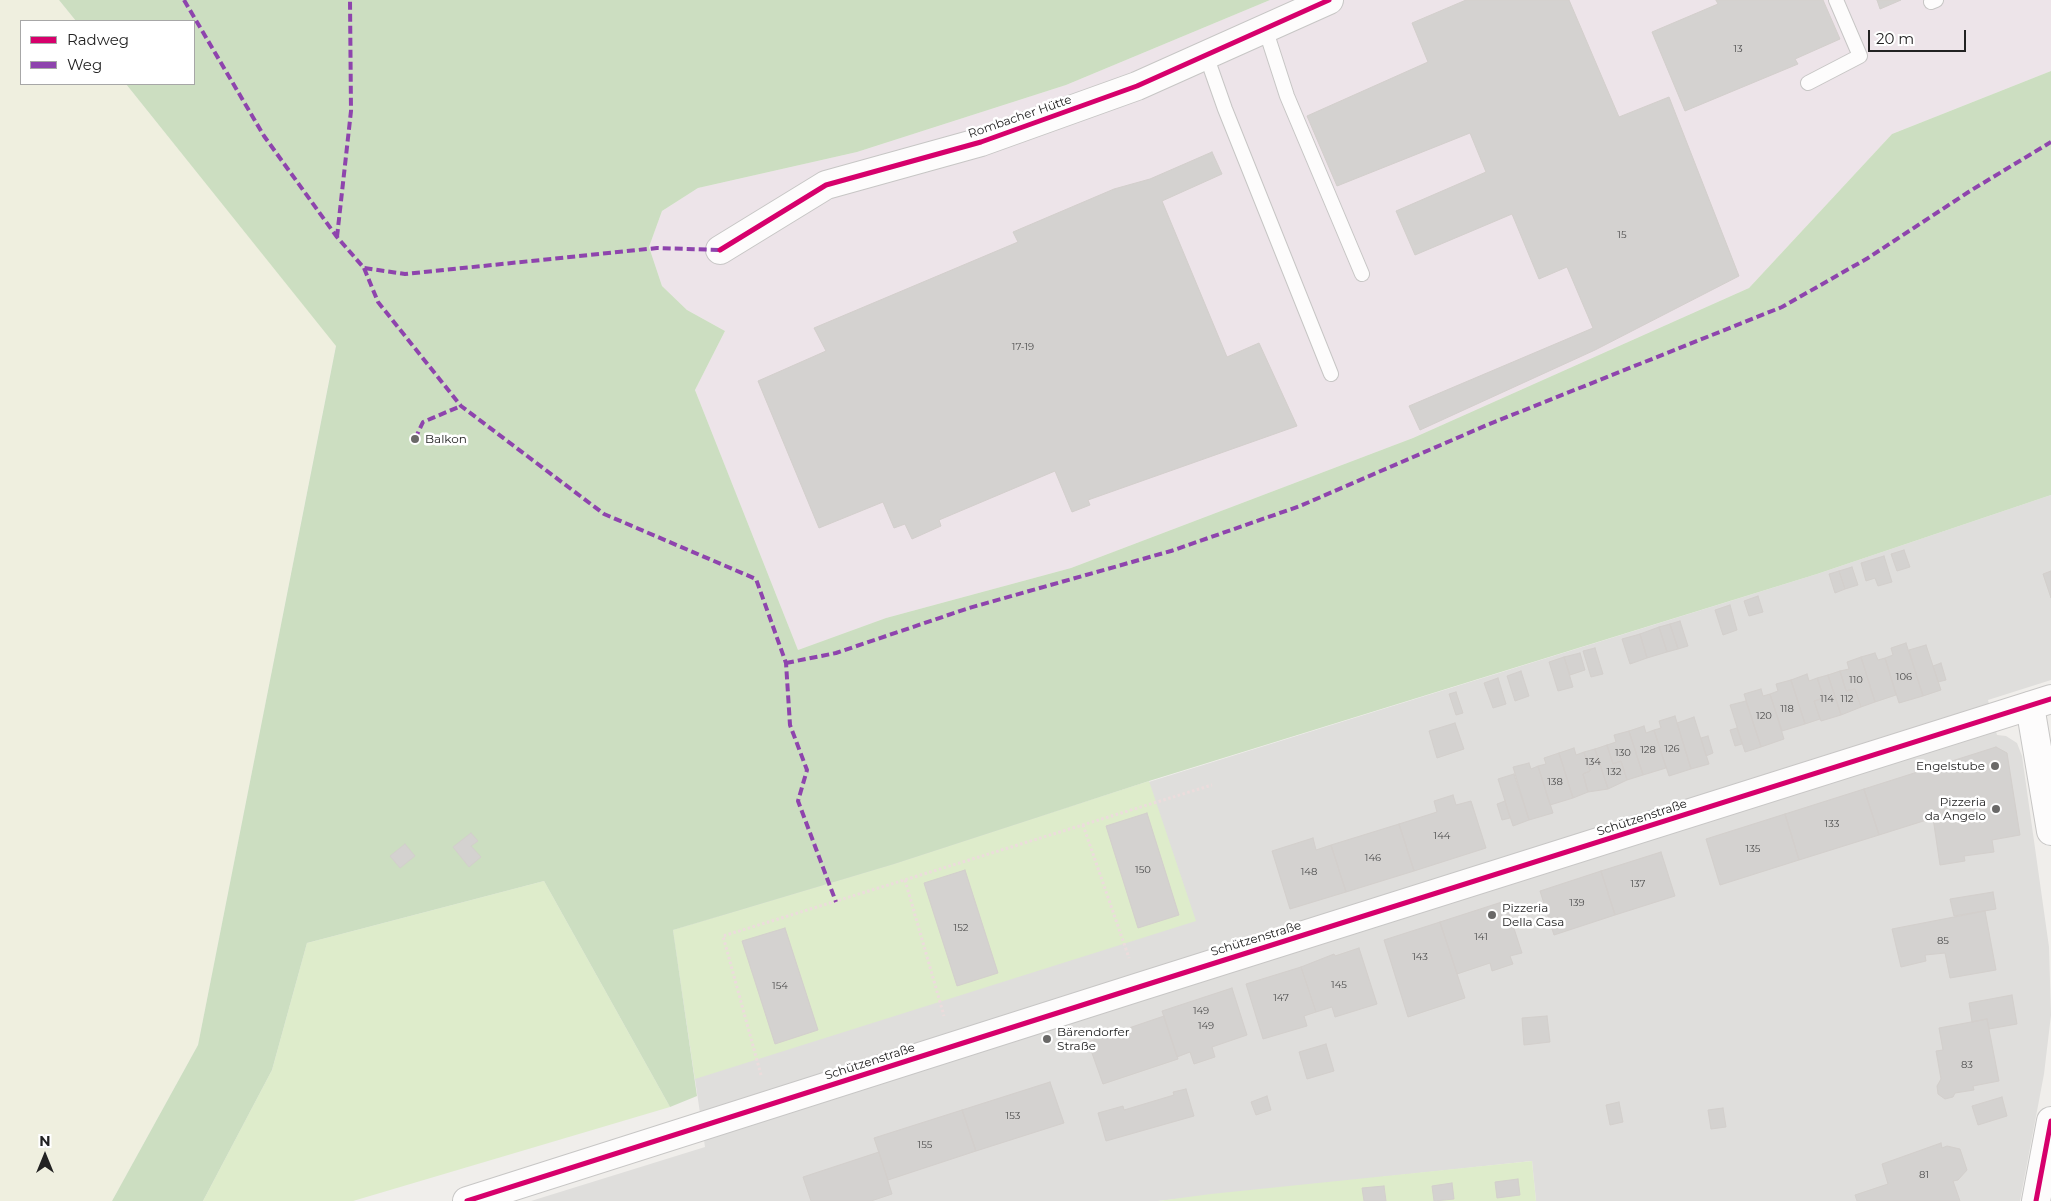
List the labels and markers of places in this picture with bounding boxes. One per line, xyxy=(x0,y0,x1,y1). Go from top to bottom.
place label: Balkon xyxy=(425,432,467,446)
marker: Balkon xyxy=(409,433,421,445)
place label: Engelstube xyxy=(1916,759,1985,773)
marker: Engelstube xyxy=(1989,760,2001,772)
place label: Pizzeria da Angelo xyxy=(1925,795,1986,823)
marker: Pizzeria da Angelo xyxy=(1990,803,2002,815)
place label: Pizzeria Della Casa xyxy=(1502,901,1564,929)
marker: Pizzeria Della Casa xyxy=(1486,909,1498,921)
place label: Bärendorfer Straße xyxy=(1057,1025,1130,1053)
marker: Bärendorfer Straße xyxy=(1041,1033,1053,1045)

